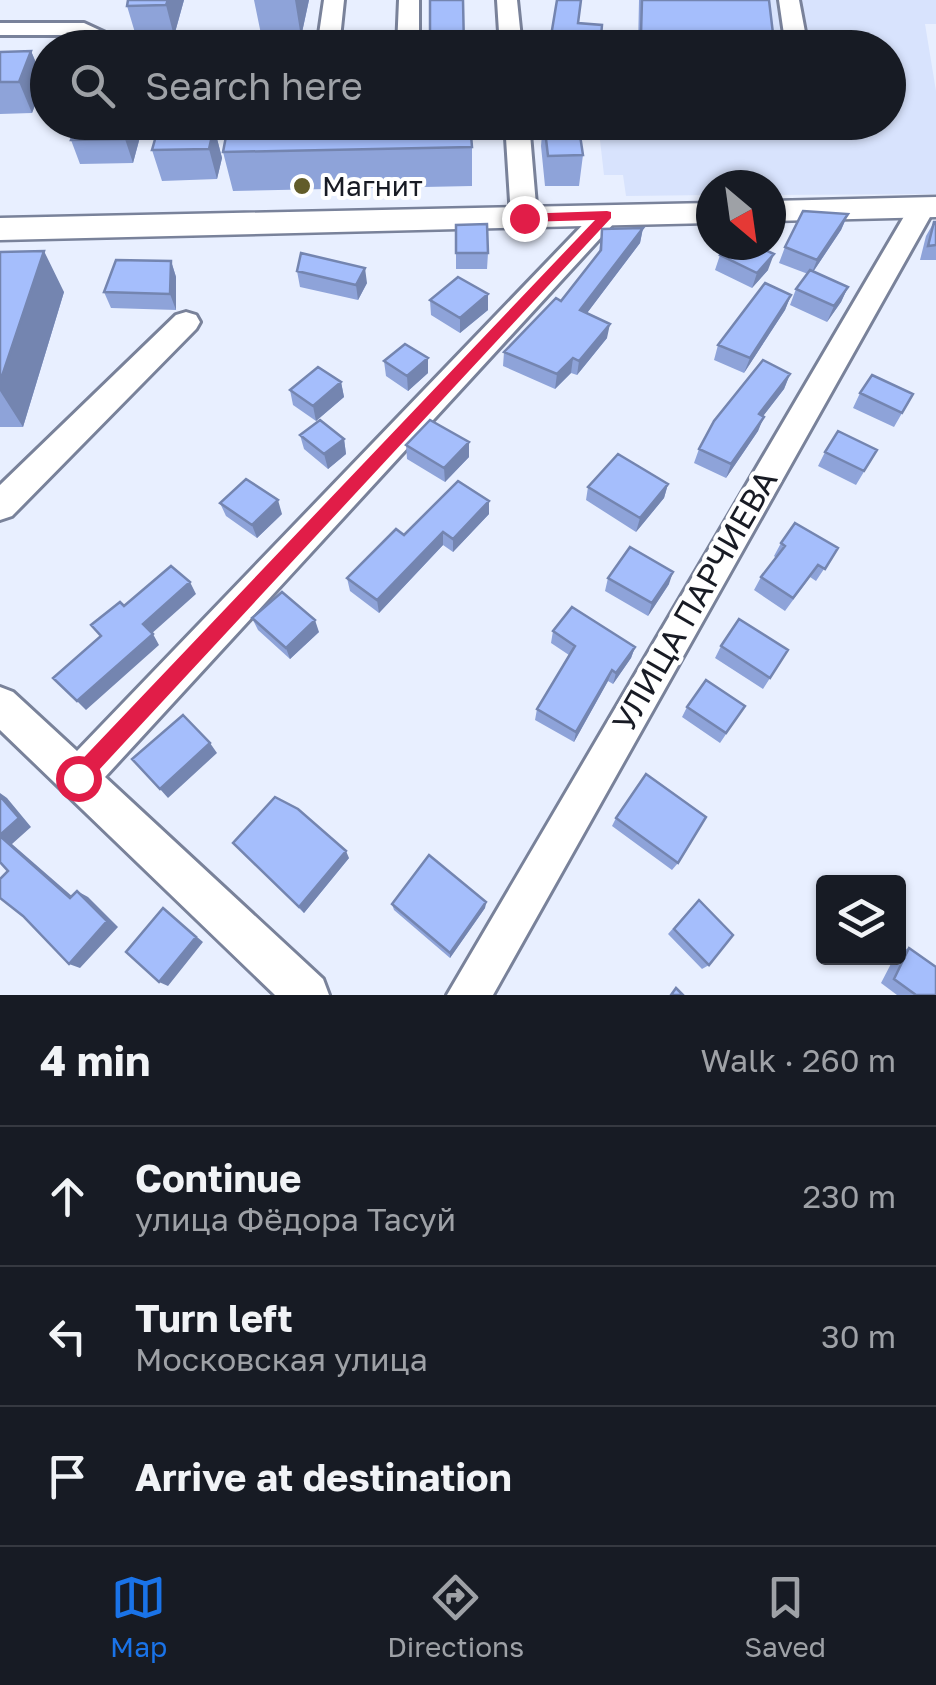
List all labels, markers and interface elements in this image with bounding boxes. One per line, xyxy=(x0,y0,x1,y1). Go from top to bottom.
search box xyxy=(30,30,906,140)
icon: search xyxy=(65,58,120,113)
text: Search here xyxy=(145,63,363,108)
place label: Магнит xyxy=(322,169,423,202)
north arrow xyxy=(696,170,786,260)
marker: Магнит xyxy=(291,175,313,197)
route end xyxy=(502,196,548,242)
street label: УЛИЦА ПАРЧИЕВА xyxy=(604,463,784,738)
route start xyxy=(56,756,102,802)
map controls xyxy=(816,875,906,965)
button: layers xyxy=(816,875,906,965)
text: 4 min xyxy=(40,1035,150,1085)
text: Walk · 260 m xyxy=(700,1041,896,1079)
text: Continue xyxy=(135,1155,301,1200)
icon: ahead xyxy=(40,1169,95,1224)
text: 230 m xyxy=(803,1177,896,1215)
text: улица Фёдора Тасуй xyxy=(135,1200,456,1238)
text: Turn left xyxy=(135,1295,293,1340)
icon: left xyxy=(40,1309,95,1364)
text: 30 m xyxy=(821,1317,896,1355)
text: Московская улица xyxy=(135,1340,428,1378)
icon: arrive xyxy=(40,1449,95,1504)
text: Arrive at destination xyxy=(135,1454,512,1499)
tab: Map xyxy=(110,1570,167,1663)
tab: Directions xyxy=(387,1570,524,1663)
tab: Saved xyxy=(744,1570,826,1663)

